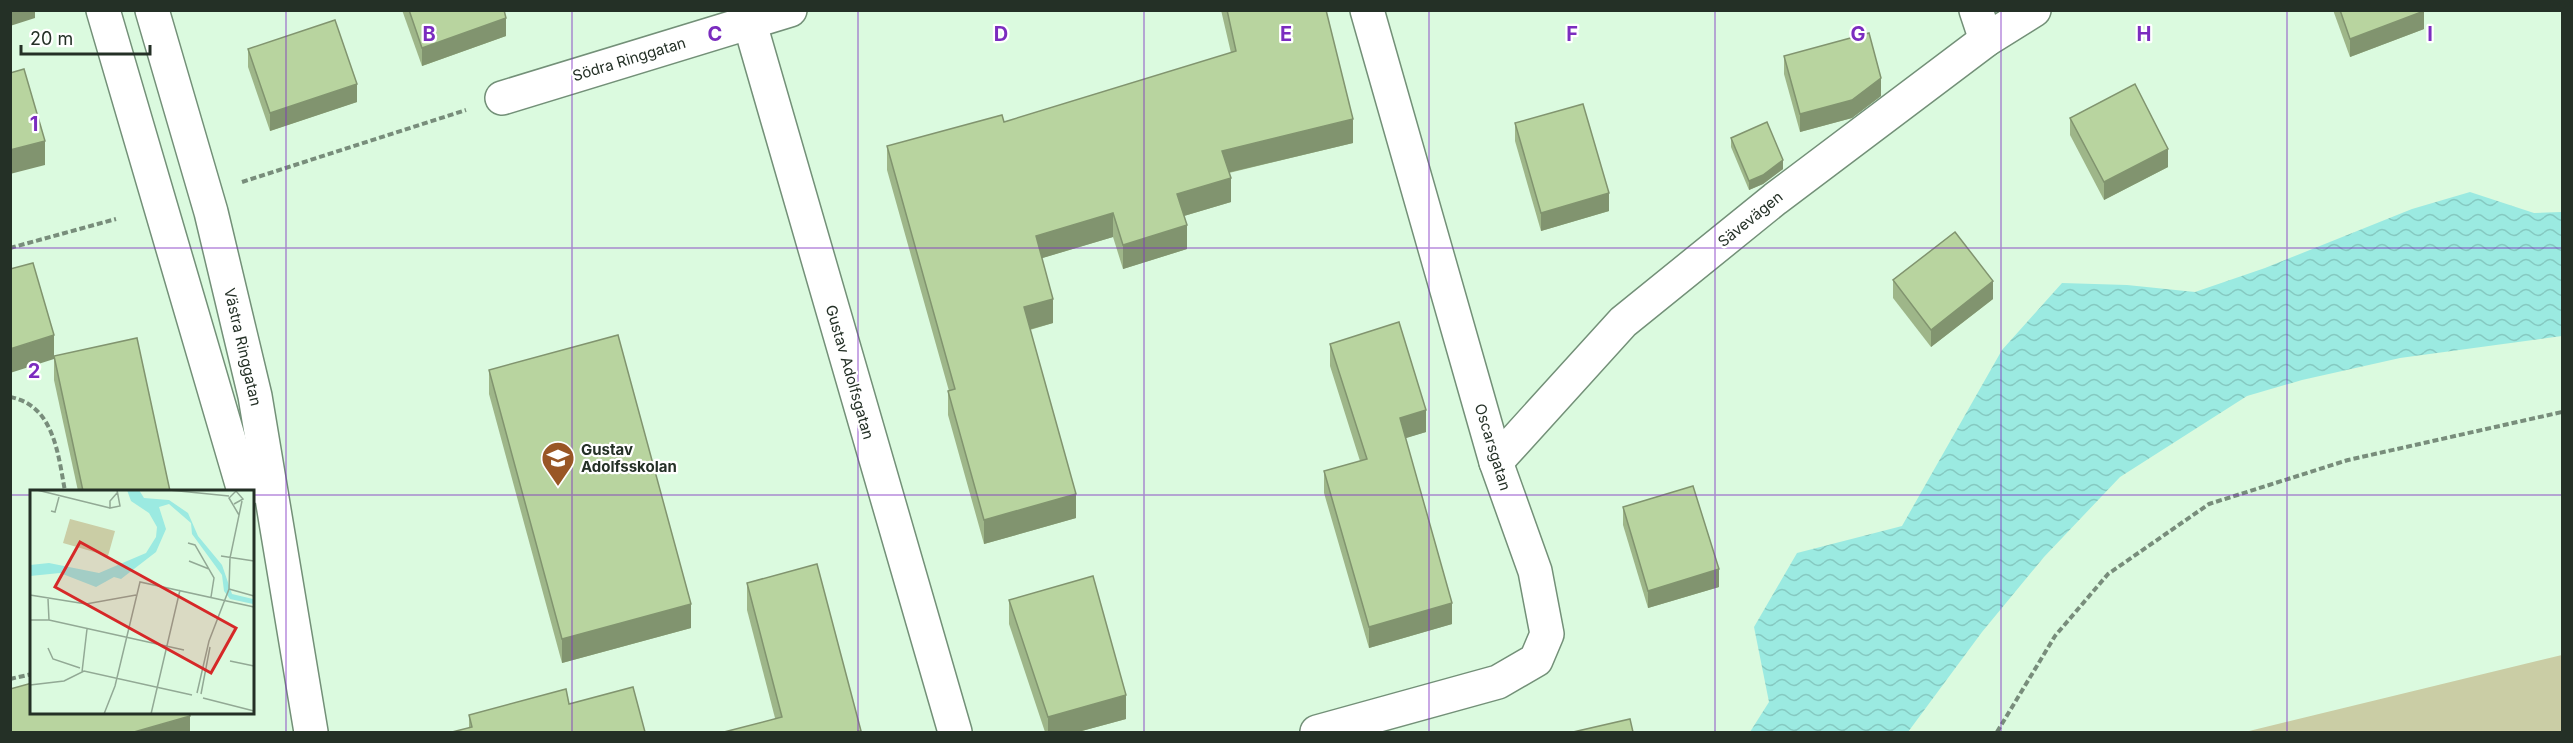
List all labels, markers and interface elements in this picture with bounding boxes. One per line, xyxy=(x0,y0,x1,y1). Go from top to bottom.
scale bar xyxy=(21,18,150,56)
text: B xyxy=(422,22,436,46)
text: C xyxy=(708,22,722,46)
text: D xyxy=(994,22,1008,46)
text: E xyxy=(1280,22,1292,46)
text: F xyxy=(1566,22,1578,46)
text: G xyxy=(1850,22,1866,46)
text: H xyxy=(2137,22,2151,46)
text: I xyxy=(2427,22,2433,46)
text: 20 m xyxy=(30,28,73,49)
street label: Södra Ringgatan xyxy=(570,33,688,85)
text: 1 xyxy=(30,112,38,136)
street label: Sävevägen xyxy=(1714,187,1786,251)
street label: Västra Ringgatan xyxy=(220,286,266,408)
street label: Gustav Adolfsgatan xyxy=(822,303,878,441)
text: 2 xyxy=(28,359,40,383)
street label: Oscarsgatan xyxy=(1471,401,1515,493)
school or university icon: Gustav Adolfsskolan xyxy=(540,440,576,487)
place label: Gustav Adolfsskolan xyxy=(581,440,677,476)
inset map xyxy=(30,490,254,713)

